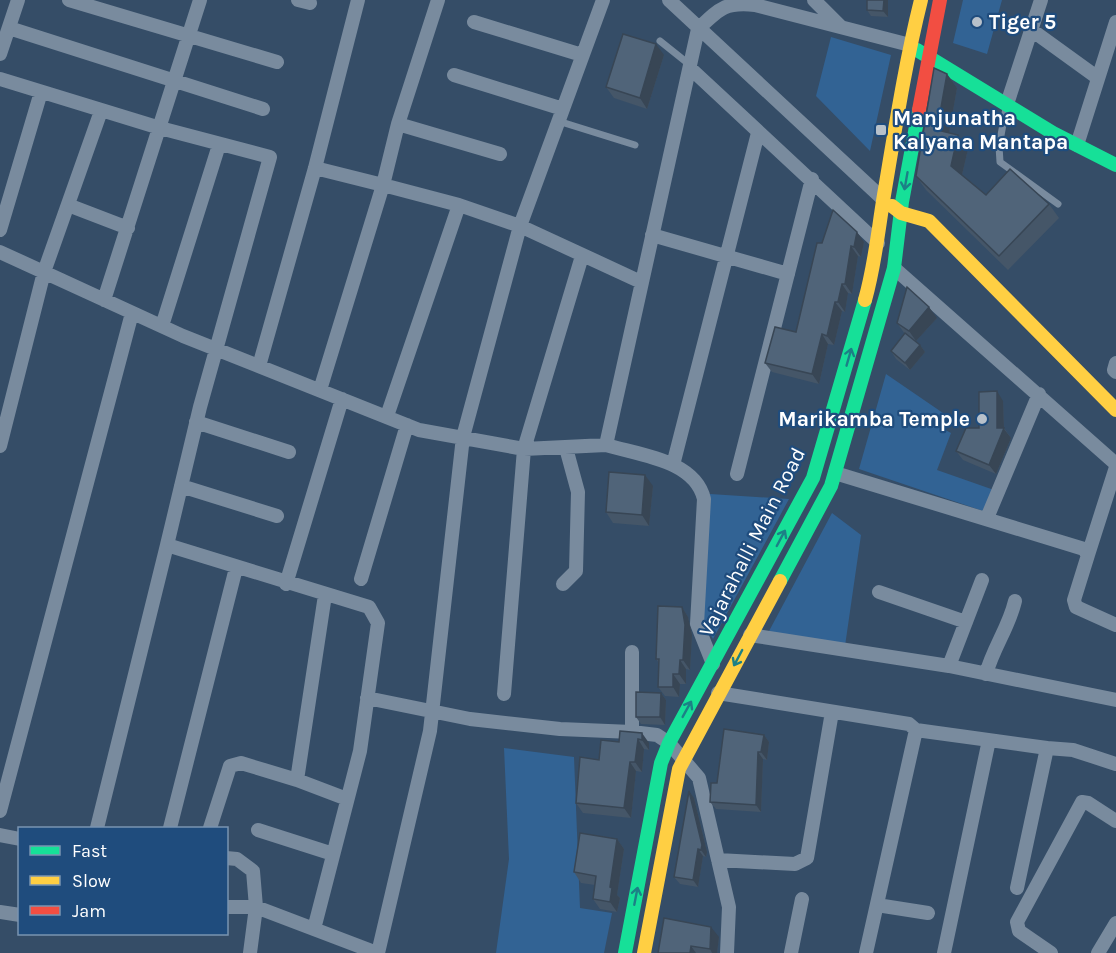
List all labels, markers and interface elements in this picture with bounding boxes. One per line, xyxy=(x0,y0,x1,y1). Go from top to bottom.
place label: Tiger 5 xyxy=(989,10,1056,34)
marker: Tiger 5 xyxy=(970,15,984,29)
place label: Manjunatha Kalyana Mantapa xyxy=(893,106,1068,154)
marker: Manjunatha Kalyana Mantapa xyxy=(874,123,888,137)
one-way arrow xyxy=(900,171,911,191)
one-way arrow xyxy=(844,347,855,366)
place label: Marikamba Temple xyxy=(778,407,970,431)
marker: Marikamba Temple xyxy=(975,412,989,426)
street label: Vajarahalli Main Road xyxy=(694,444,810,640)
one-way arrow xyxy=(775,530,787,547)
one-way arrow xyxy=(732,649,744,666)
one-way arrow xyxy=(681,701,693,718)
legend xyxy=(18,827,228,935)
text: Fast xyxy=(72,840,107,862)
text: Slow xyxy=(72,870,111,892)
one-way arrow xyxy=(630,886,641,906)
text: Jam xyxy=(72,900,106,922)

